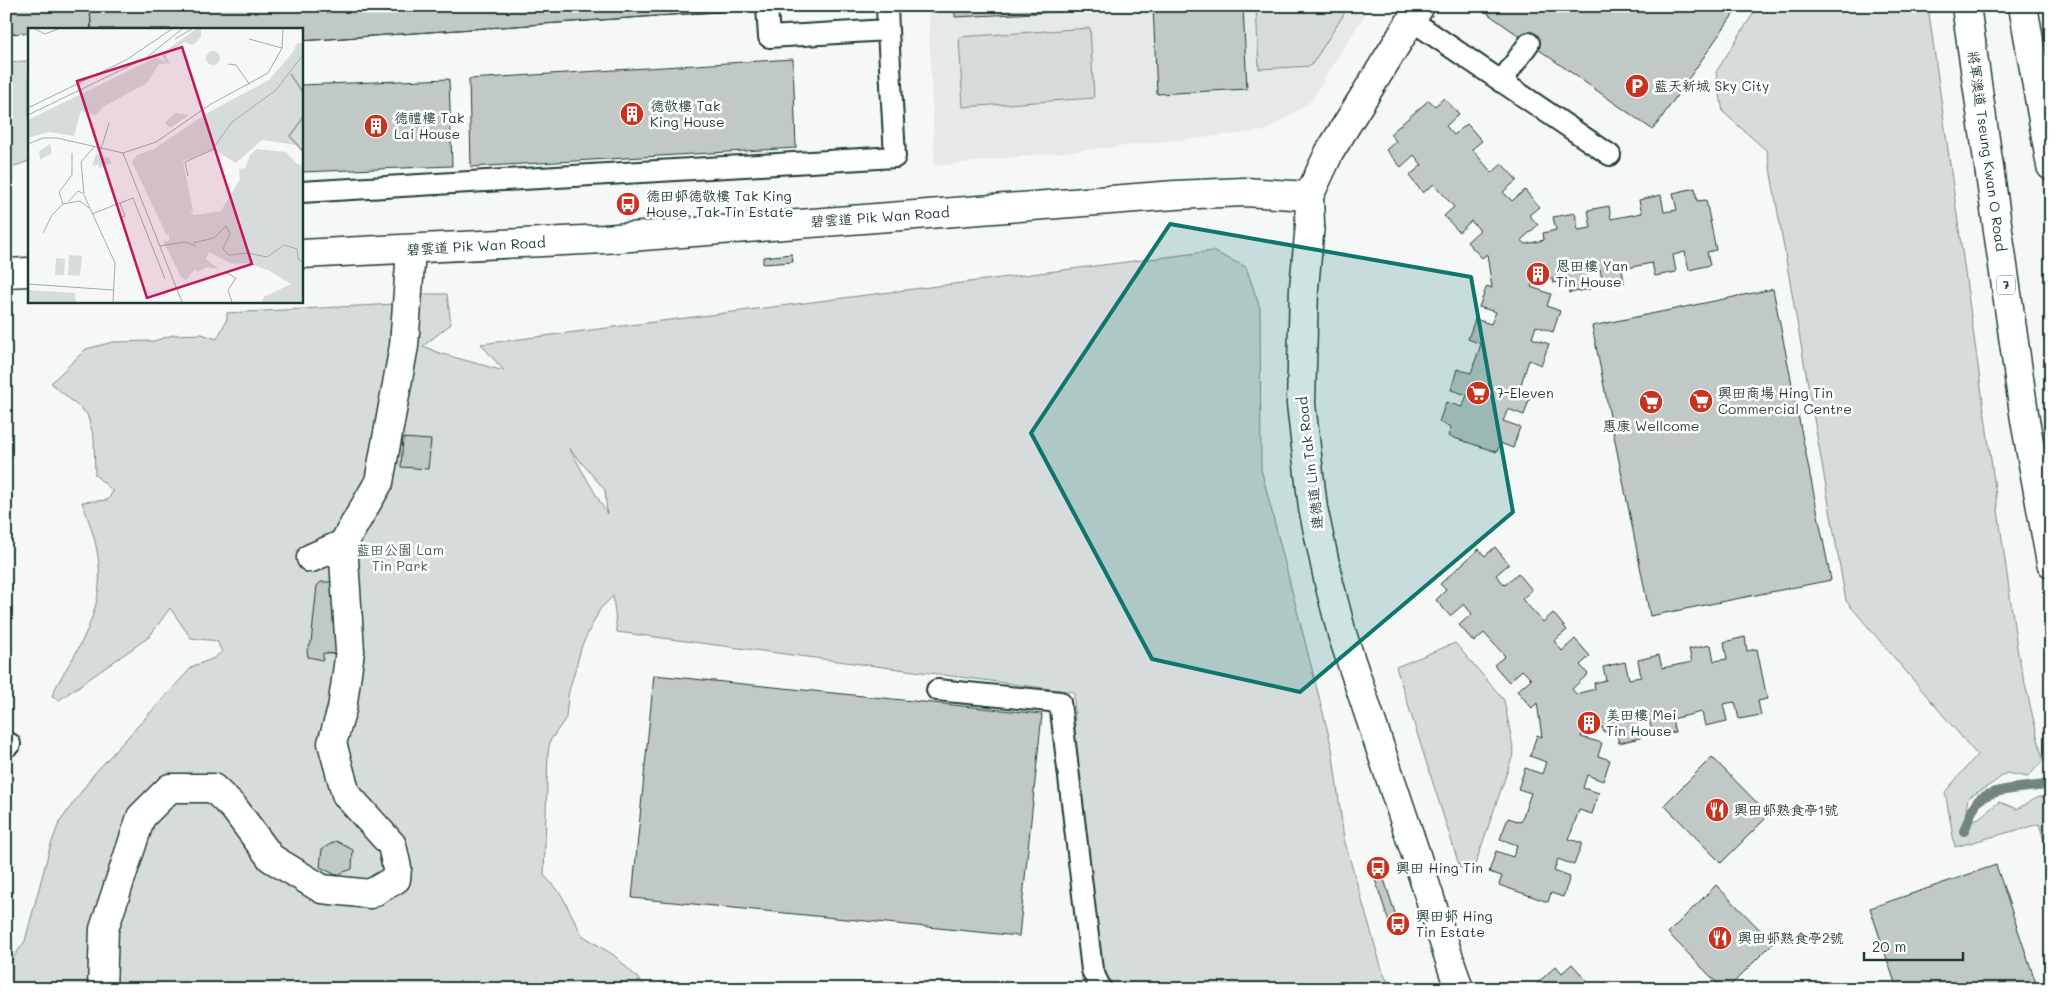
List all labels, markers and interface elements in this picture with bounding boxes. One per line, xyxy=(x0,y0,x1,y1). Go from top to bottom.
inset map xyxy=(28,28,302,302)
street label: 將軍澳道 Tseung Kwan O Road xyxy=(1964,49,2011,253)
parking icon: 藍天新城 Sky City xyxy=(1624,73,1650,99)
place label: 藍天新城 Sky City xyxy=(1654,76,1769,95)
place label: 德敬樓 Tak King House xyxy=(650,96,725,131)
building icon: 德敬樓 Tak King House xyxy=(619,101,645,127)
place label: 德禮樓 Tak Lai House xyxy=(394,108,464,143)
building icon: 德禮樓 Tak Lai House xyxy=(363,113,389,139)
place label: 德田邨德敬樓 Tak King House, Tak Tin Estate xyxy=(646,186,793,221)
bus stop icon: 德田邨德敬樓 Tak King House, Tak Tin Estate xyxy=(615,191,641,217)
street label: 碧雲道 Pik Wan Road xyxy=(810,202,950,231)
street label: 碧雲道 Pik Wan Road xyxy=(406,232,546,259)
place label: 恩田樓 Yan Tin House xyxy=(1556,256,1628,291)
building icon: 恩田樓 Yan Tin House xyxy=(1525,261,1551,287)
road number: 7 xyxy=(1997,276,2015,294)
supermarket icon: 7-Eleven xyxy=(1465,380,1491,406)
place label: 7-Eleven xyxy=(1496,383,1554,402)
place label: 興田商場 Hing Tin Commercial Centre xyxy=(1718,383,1852,418)
supermarket icon: 興田商場 Hing Tin Commercial Centre xyxy=(1688,388,1714,414)
supermarket icon: 惠康 Wellcome xyxy=(1638,389,1664,415)
street label: 連德道 Lin Tak Road xyxy=(1292,395,1327,531)
place label: 惠康 Wellcome xyxy=(1603,416,1699,435)
park label: 藍田公園 Lam Tin Park xyxy=(356,540,444,575)
place label: 美田樓 Mei Tin House xyxy=(1606,705,1677,740)
building icon: 美田樓 Mei Tin House xyxy=(1576,710,1602,736)
restaurant icon: 興田邨熟食亭1號 xyxy=(1704,797,1730,823)
place label: 興田邨熟食亭1號 xyxy=(1734,800,1838,819)
bus stop icon: 興田 Hing Tin xyxy=(1365,855,1391,881)
place label: 興田 Hing Tin xyxy=(1396,858,1483,877)
place label: 興田邨 Hing Tin Estate xyxy=(1416,906,1493,941)
bus stop icon: 興田邨 Hing Tin Estate xyxy=(1385,911,1411,937)
restaurant icon: 興田邨熟食亭2號 xyxy=(1707,925,1733,951)
place label: 興田邨熟食亭2號 xyxy=(1738,928,1844,947)
scale bar xyxy=(1864,930,1963,962)
text: 20 m xyxy=(1872,936,1906,956)

